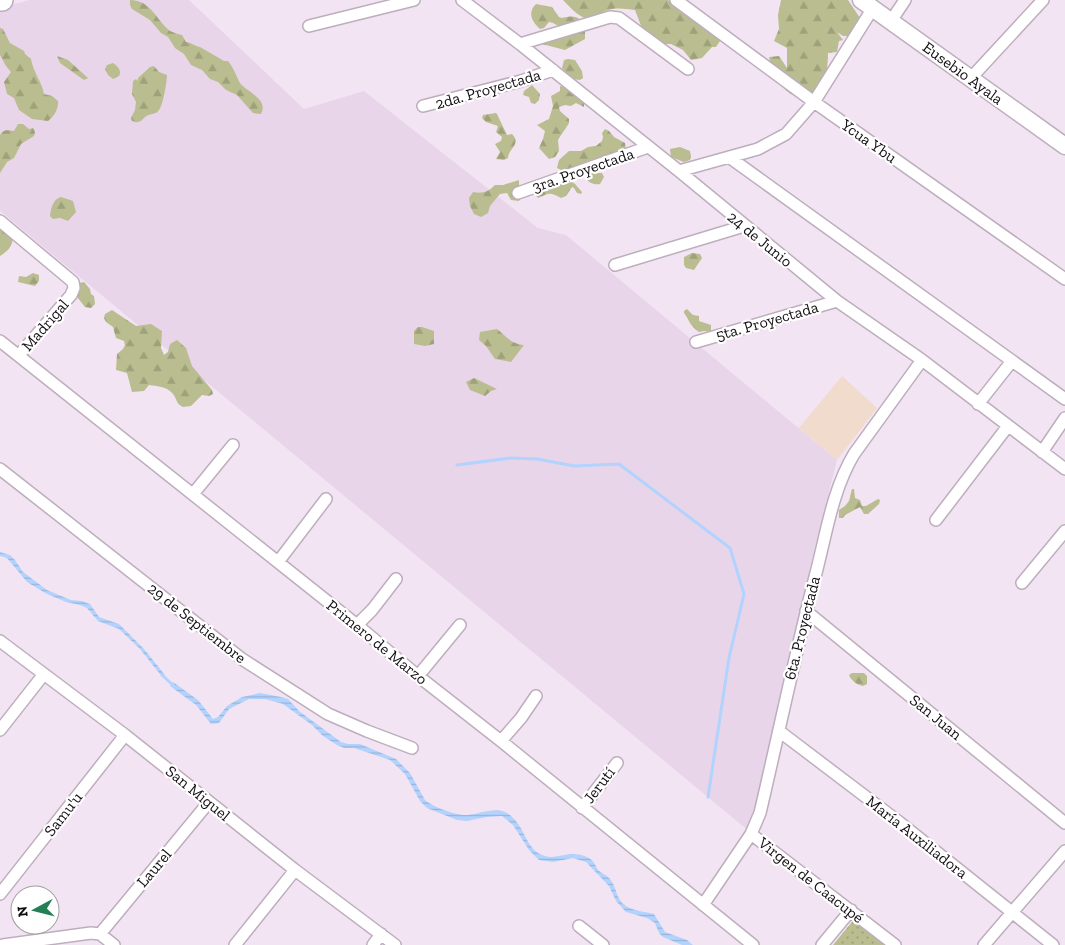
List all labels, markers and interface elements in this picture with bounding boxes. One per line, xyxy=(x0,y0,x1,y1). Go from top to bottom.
street label: Eusebio Ayala xyxy=(919,37,1007,109)
street label: 2da. Proyectada xyxy=(433,65,543,113)
street label: Ycua Ybu xyxy=(837,114,900,167)
street label: 3ra. Proyectada xyxy=(530,144,637,196)
street label: 24 de Junio xyxy=(724,207,796,271)
street label: Madrigal xyxy=(17,295,73,355)
street label: 5ta. Proyectada xyxy=(714,297,821,345)
street label: 6ta. Proyectada xyxy=(780,574,824,682)
street label: 29 de Septiembre xyxy=(144,579,250,667)
street label: Primero de Marzo xyxy=(323,596,431,688)
street label: San Juan xyxy=(906,690,967,744)
street label: San Miguel xyxy=(162,761,234,825)
street label: Jerutí xyxy=(579,763,619,807)
street label: Samu'u xyxy=(40,788,86,840)
street label: María Auxiliadora xyxy=(863,792,972,883)
street label: Virgen de Caacupé xyxy=(754,832,868,927)
street label: Laurel xyxy=(133,845,175,891)
north arrow xyxy=(10,885,60,935)
text: N xyxy=(13,905,32,918)

